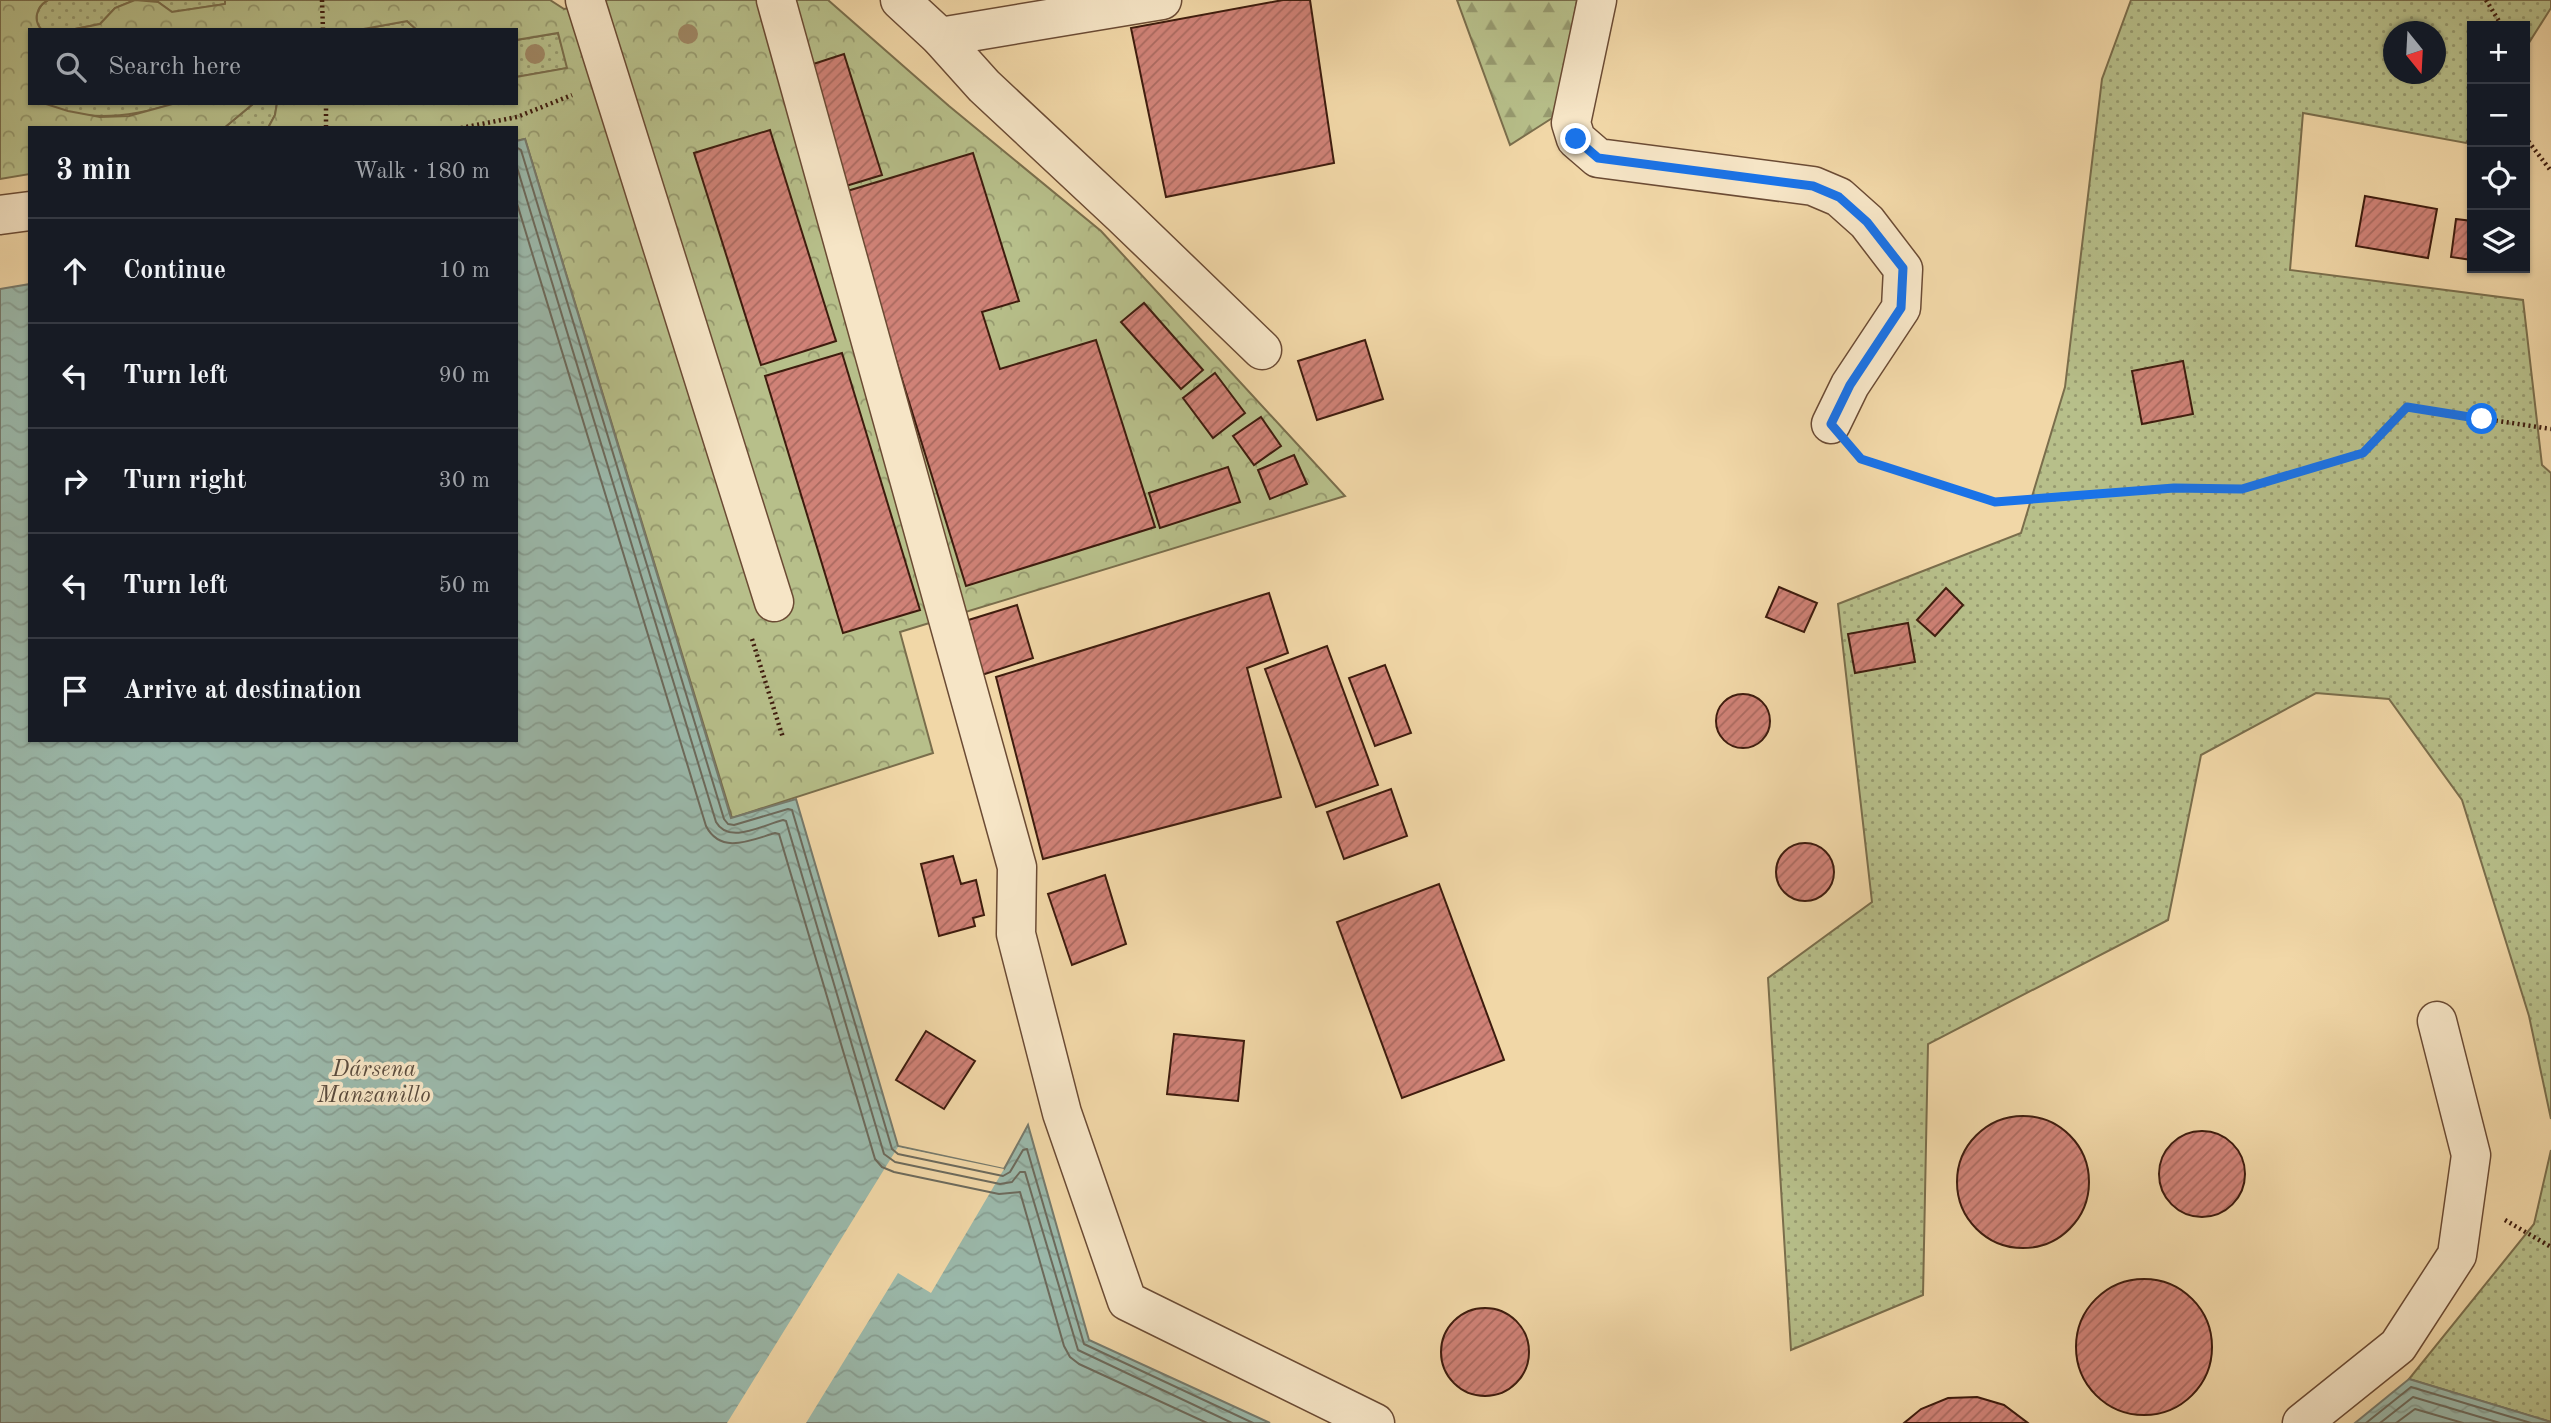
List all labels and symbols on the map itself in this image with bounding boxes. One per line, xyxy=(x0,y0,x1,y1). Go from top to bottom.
north arrow xyxy=(2383,21,2446,84)
route end xyxy=(1560,123,1591,154)
route start xyxy=(2466,403,2497,434)
water label: Dársena Manzanillo xyxy=(316,1058,431,1107)

